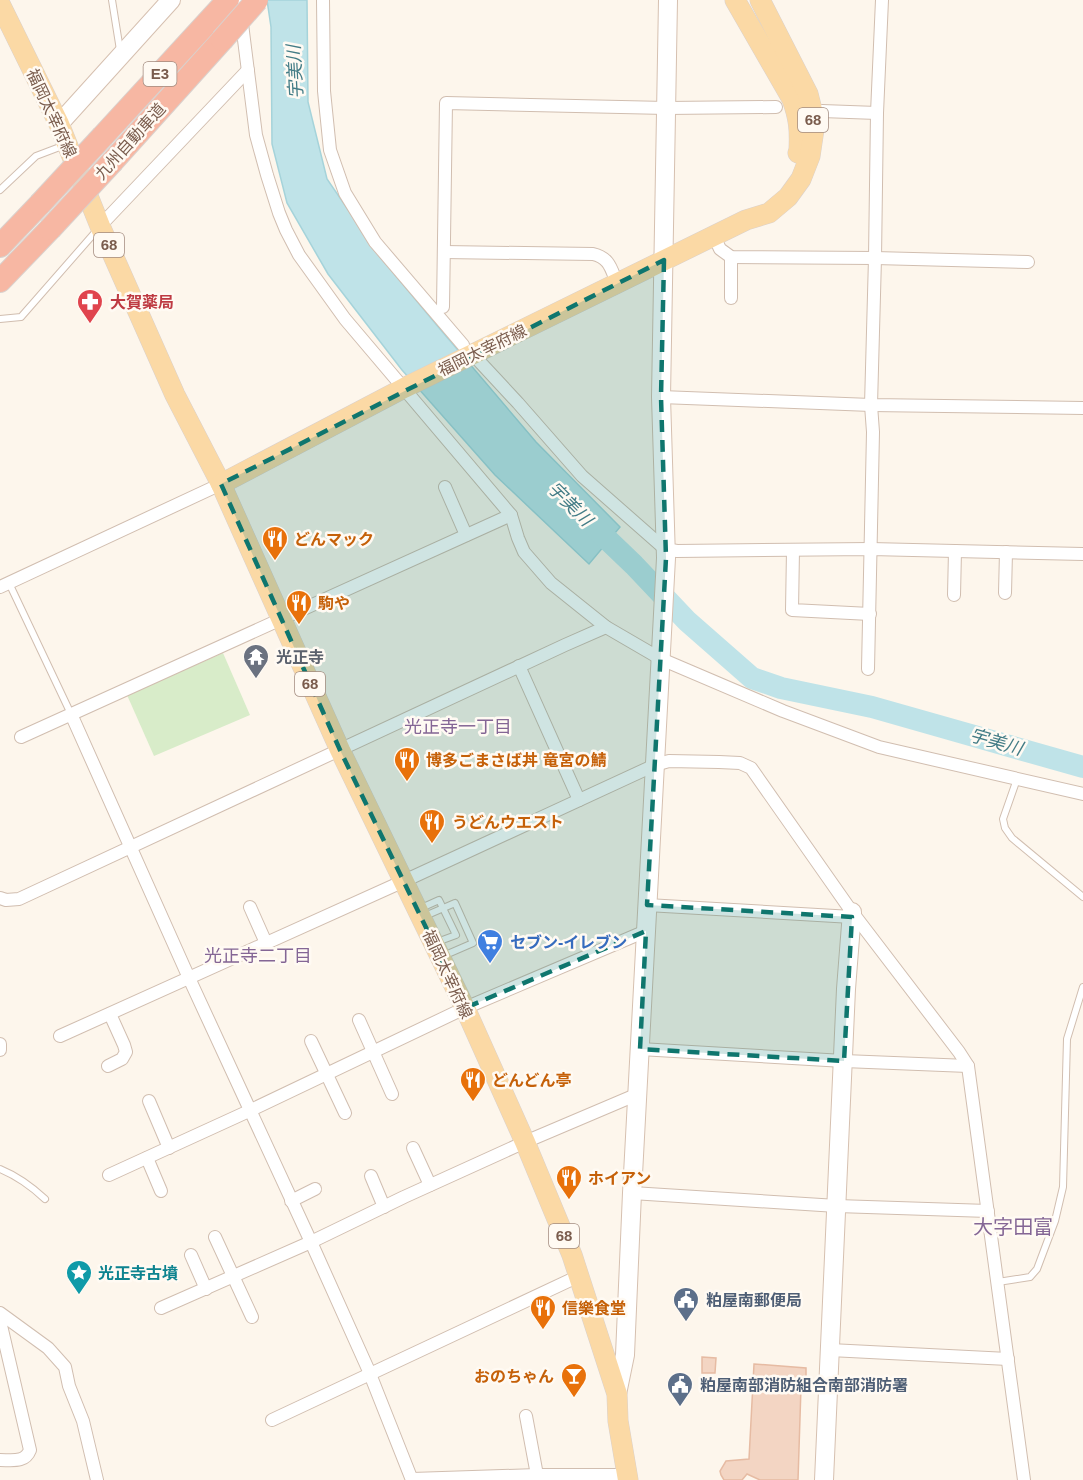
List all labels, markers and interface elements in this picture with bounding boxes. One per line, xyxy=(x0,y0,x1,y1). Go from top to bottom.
water label: 宇美川 xyxy=(283,43,306,99)
road number: E3 xyxy=(144,62,176,86)
street label: 福岡太宰府線 xyxy=(24,66,80,160)
street label: 九州自動車道 xyxy=(92,100,169,183)
road number: 68 xyxy=(798,108,828,132)
road number: 68 xyxy=(94,233,124,257)
pharmacy icon: 大賀薬局 xyxy=(75,287,105,325)
place label: 大賀薬局 xyxy=(110,294,174,311)
street label: 福岡太宰府線 xyxy=(435,322,529,379)
water label: 宇美川 xyxy=(544,478,598,532)
restaurant icon: どんマック xyxy=(260,524,290,562)
place label: どんマック xyxy=(294,531,374,548)
restaurant icon: 駒や xyxy=(284,588,314,626)
place label: 駒や xyxy=(318,595,350,612)
temple icon: 光正寺 xyxy=(241,642,271,680)
place label: 光正寺 xyxy=(276,649,324,666)
road number: 68 xyxy=(295,672,325,696)
district label: 光正寺一丁目 xyxy=(404,717,512,737)
water label: 宇美川 xyxy=(967,725,1027,760)
restaurant icon: 博多ごまさば丼 竜宮の鯖 xyxy=(392,745,422,783)
place label: 博多ごまさば丼 竜宮の鯖 xyxy=(426,751,606,769)
restaurant icon: うどんウエスト xyxy=(417,807,447,845)
place label: うどんウエスト xyxy=(452,814,564,831)
street label: 福岡太宰府線 xyxy=(420,927,476,1021)
supermarket icon: セブン-イレブン xyxy=(475,927,505,965)
place label: セブン-イレブン xyxy=(510,934,627,951)
district label: 光正寺二丁目 xyxy=(204,946,312,966)
restaurant icon: どんどん亭 xyxy=(458,1065,488,1103)
place label: どんどん亭 xyxy=(492,1072,572,1089)
restaurant icon: ホイアン xyxy=(554,1163,584,1201)
place label: ホイアン xyxy=(588,1170,651,1187)
district label: 大字田富 xyxy=(973,1216,1053,1238)
road number: 68 xyxy=(549,1224,579,1248)
place icon: 光正寺古墳 xyxy=(64,1258,94,1296)
place label: 光正寺古墳 xyxy=(98,1265,178,1282)
public building icon: 粕屋南郵便局 xyxy=(671,1285,701,1323)
place label: 粕屋南郵便局 xyxy=(706,1292,802,1309)
restaurant icon: 信樂食堂 xyxy=(528,1293,558,1331)
place label: 信樂食堂 xyxy=(561,1300,626,1317)
bar icon: おのちゃん xyxy=(559,1361,589,1399)
place label: おのちゃん xyxy=(474,1368,554,1385)
public building icon: 粕屋南部消防組合南部消防署 xyxy=(665,1370,695,1408)
place label: 粕屋南部消防組合南部消防署 xyxy=(700,1377,908,1394)

